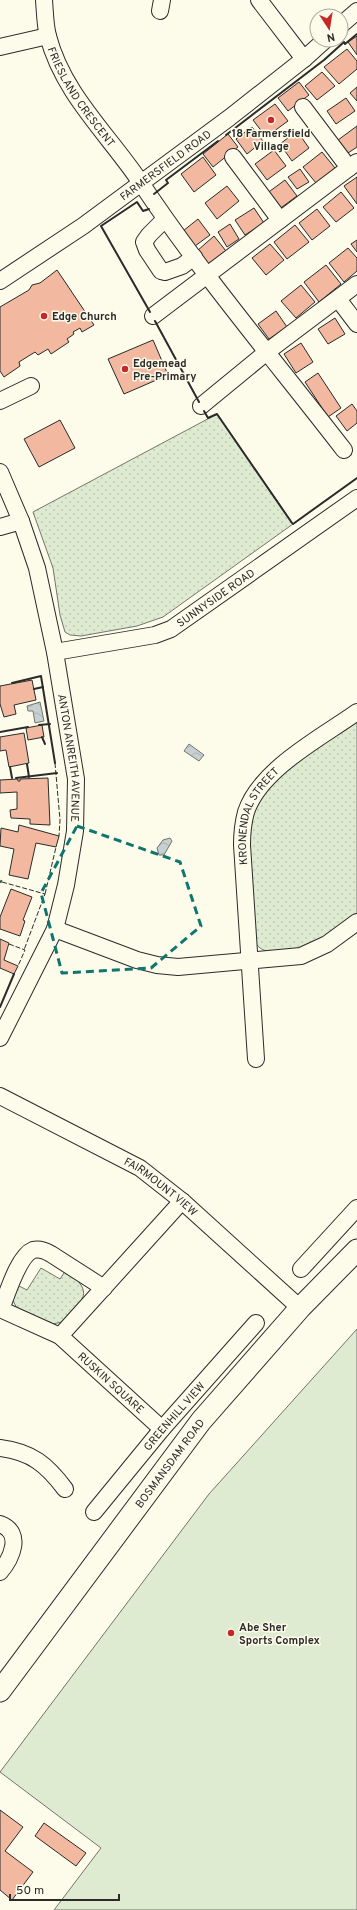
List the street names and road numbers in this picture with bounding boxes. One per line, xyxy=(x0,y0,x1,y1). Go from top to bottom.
street label: FRIESLAND CRESCENT xyxy=(44,45,118,150)
street label: FARMERSFIELD ROAD xyxy=(118,128,214,204)
street label: SUNNYSIDE ROAD xyxy=(174,566,258,631)
street label: ANTON ANREITH AVENUE xyxy=(54,693,82,822)
street label: KRONENDAL STREET xyxy=(236,765,283,865)
street label: FAIRMOUNT VIEW xyxy=(121,1155,200,1219)
street label: RUSKIN SQUARE xyxy=(74,1350,147,1417)
street label: GREENHILL VIEW xyxy=(141,1379,208,1454)
street label: BOSMANSDAM ROAD xyxy=(133,1417,208,1511)

